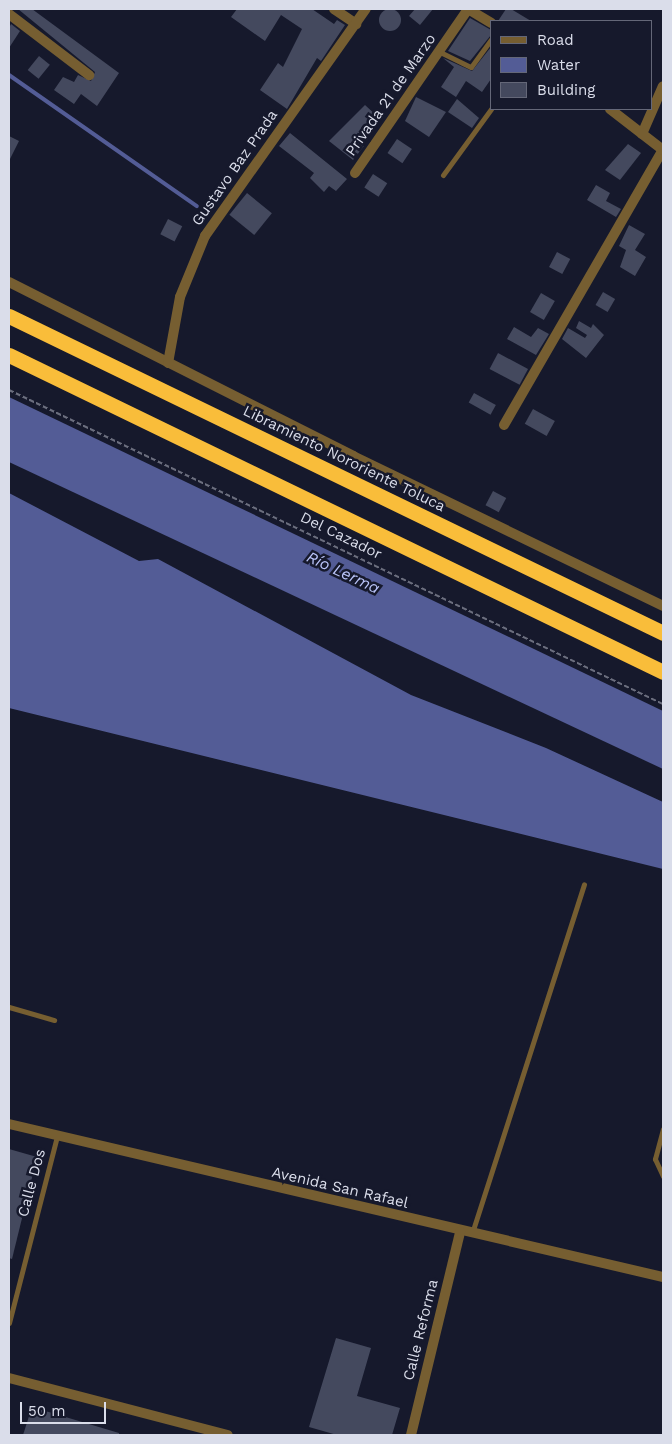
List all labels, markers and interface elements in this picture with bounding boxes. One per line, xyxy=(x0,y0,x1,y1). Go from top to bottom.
legend xyxy=(490,20,652,110)
street label: Privada 21 de Marzo xyxy=(342,30,440,160)
text: Road xyxy=(537,31,574,49)
text: Water xyxy=(537,56,580,74)
text: Building xyxy=(537,81,595,99)
street label: Gustavo Baz Prada xyxy=(188,107,282,229)
street label: Libramiento Nororiente Toluca xyxy=(240,402,448,516)
street label: Del Cazador xyxy=(297,508,385,564)
water label: Río Lerma xyxy=(303,548,383,598)
street label: Calle Dos xyxy=(14,1147,50,1219)
street label: Avenida San Rafael xyxy=(270,1163,410,1213)
street label: Calle Reforma xyxy=(400,1278,442,1382)
scale bar xyxy=(22,1392,109,1424)
text: 50 m xyxy=(28,1402,65,1420)

